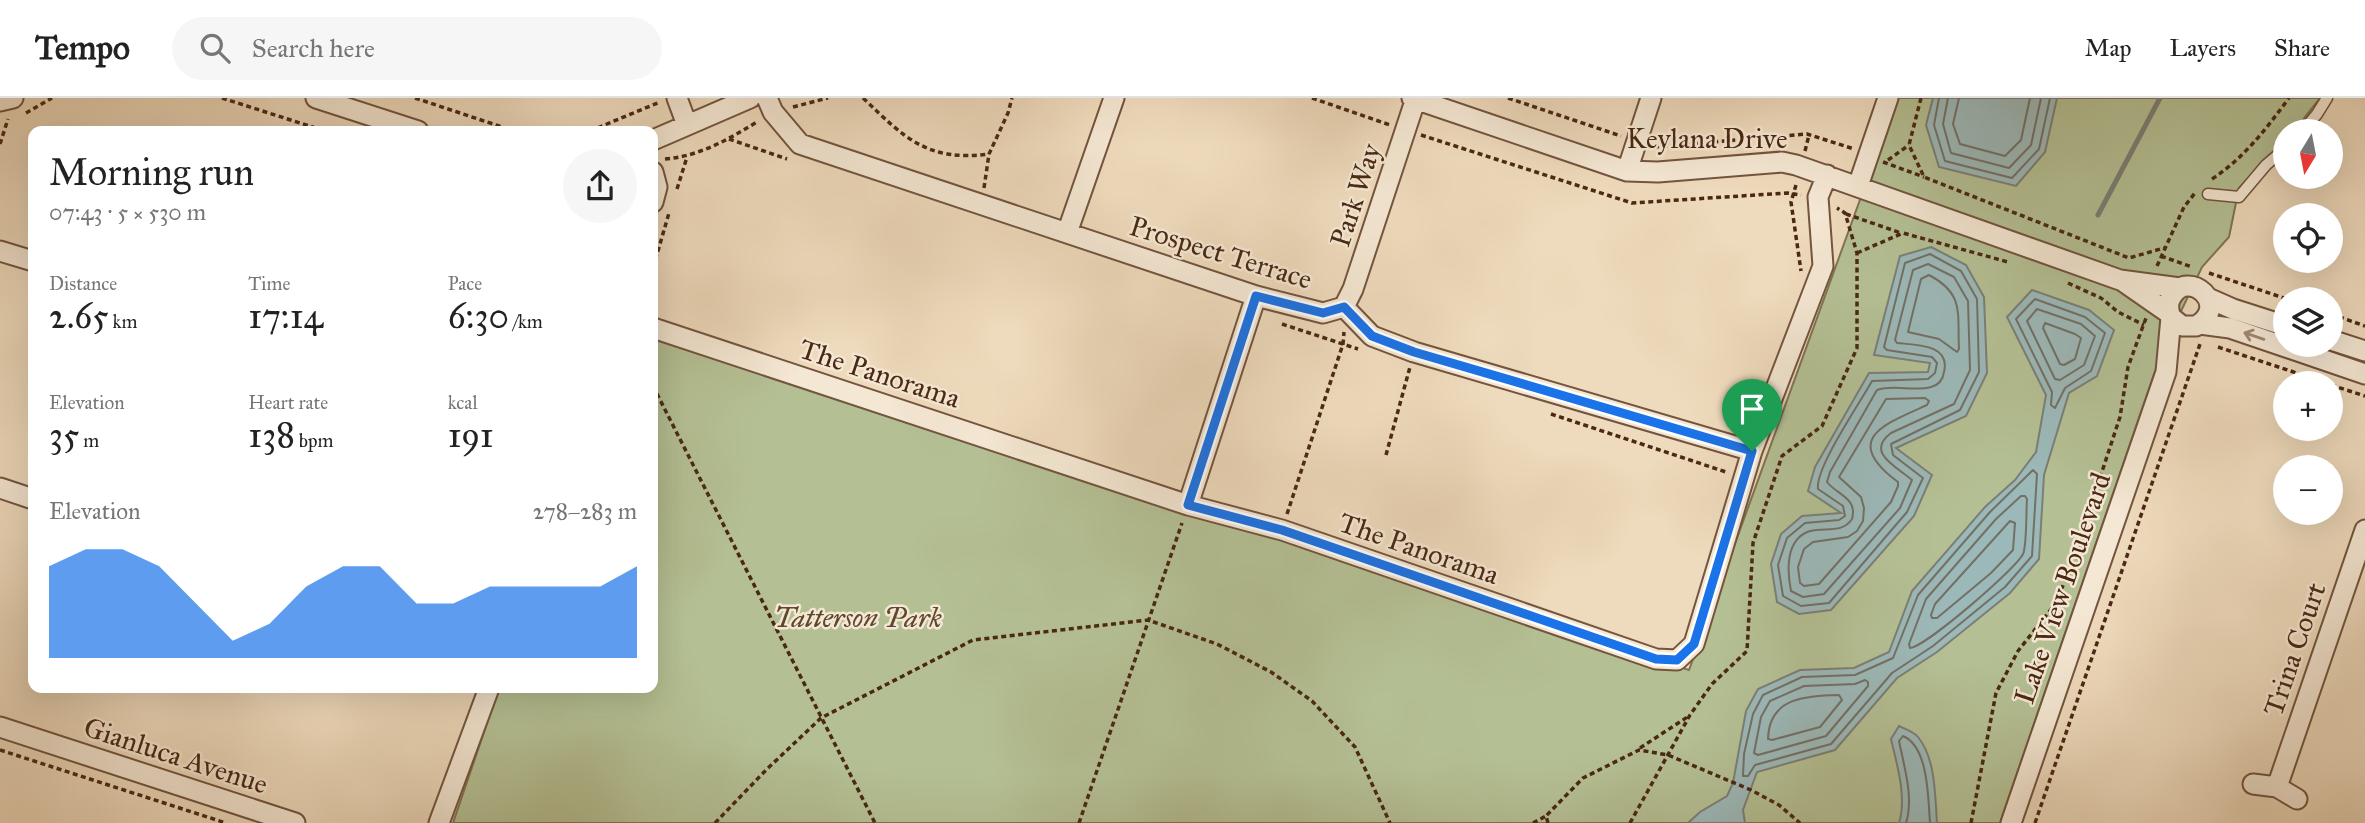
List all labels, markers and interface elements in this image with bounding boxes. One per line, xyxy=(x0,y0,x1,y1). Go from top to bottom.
search box xyxy=(172,17,662,80)
text: Tempo xyxy=(35,28,130,68)
icon: search xyxy=(196,29,234,67)
text: Search here xyxy=(252,32,375,64)
text: Map xyxy=(2085,33,2132,63)
text: Layers xyxy=(2170,33,2236,63)
text: Share xyxy=(2274,33,2330,63)
north arrow xyxy=(2273,119,2343,189)
map controls xyxy=(2273,119,2343,525)
street label: Keylana Drive xyxy=(1626,121,1788,156)
street label: Park Way xyxy=(1322,138,1389,251)
text: Morning run xyxy=(49,149,254,195)
button: share xyxy=(563,149,637,223)
text: 07:43 · 5 × 530 m xyxy=(49,198,206,226)
button: locate xyxy=(2273,203,2343,273)
street label: Prospect Terrace xyxy=(1125,208,1316,297)
text: Distance xyxy=(49,272,117,295)
text: Time xyxy=(248,272,290,295)
text: Pace xyxy=(448,272,482,295)
button: layers xyxy=(2273,287,2343,357)
text: 2.65 xyxy=(49,295,108,338)
text: 17:14 xyxy=(248,295,323,338)
text: 6:30 xyxy=(448,295,509,338)
text: km xyxy=(108,310,137,333)
text: /km xyxy=(509,310,543,333)
one-way arrow xyxy=(2243,329,2265,342)
street label: The Panorama xyxy=(795,331,965,416)
button: + xyxy=(2273,371,2343,441)
pin xyxy=(1722,379,1782,451)
icon: arrive xyxy=(1733,390,1771,428)
text: Elevation xyxy=(49,391,124,414)
text: Heart rate xyxy=(248,391,328,414)
text: kcal xyxy=(448,391,478,414)
text: 35 xyxy=(49,414,79,457)
text: 138 xyxy=(248,414,295,457)
text: 191 xyxy=(448,414,494,457)
text: m xyxy=(79,429,99,452)
text: bpm xyxy=(295,429,333,452)
button: − xyxy=(2273,455,2343,525)
street label: Lake View Boulevard xyxy=(2006,468,2118,708)
text: Elevation xyxy=(49,497,140,525)
text: 278–283 m xyxy=(533,497,637,525)
street label: The Panorama xyxy=(1334,505,1504,592)
street label: Trina Court xyxy=(2255,578,2334,720)
park label: Tatterson Park xyxy=(774,600,943,635)
street label: Gianluca Avenue xyxy=(80,709,272,802)

